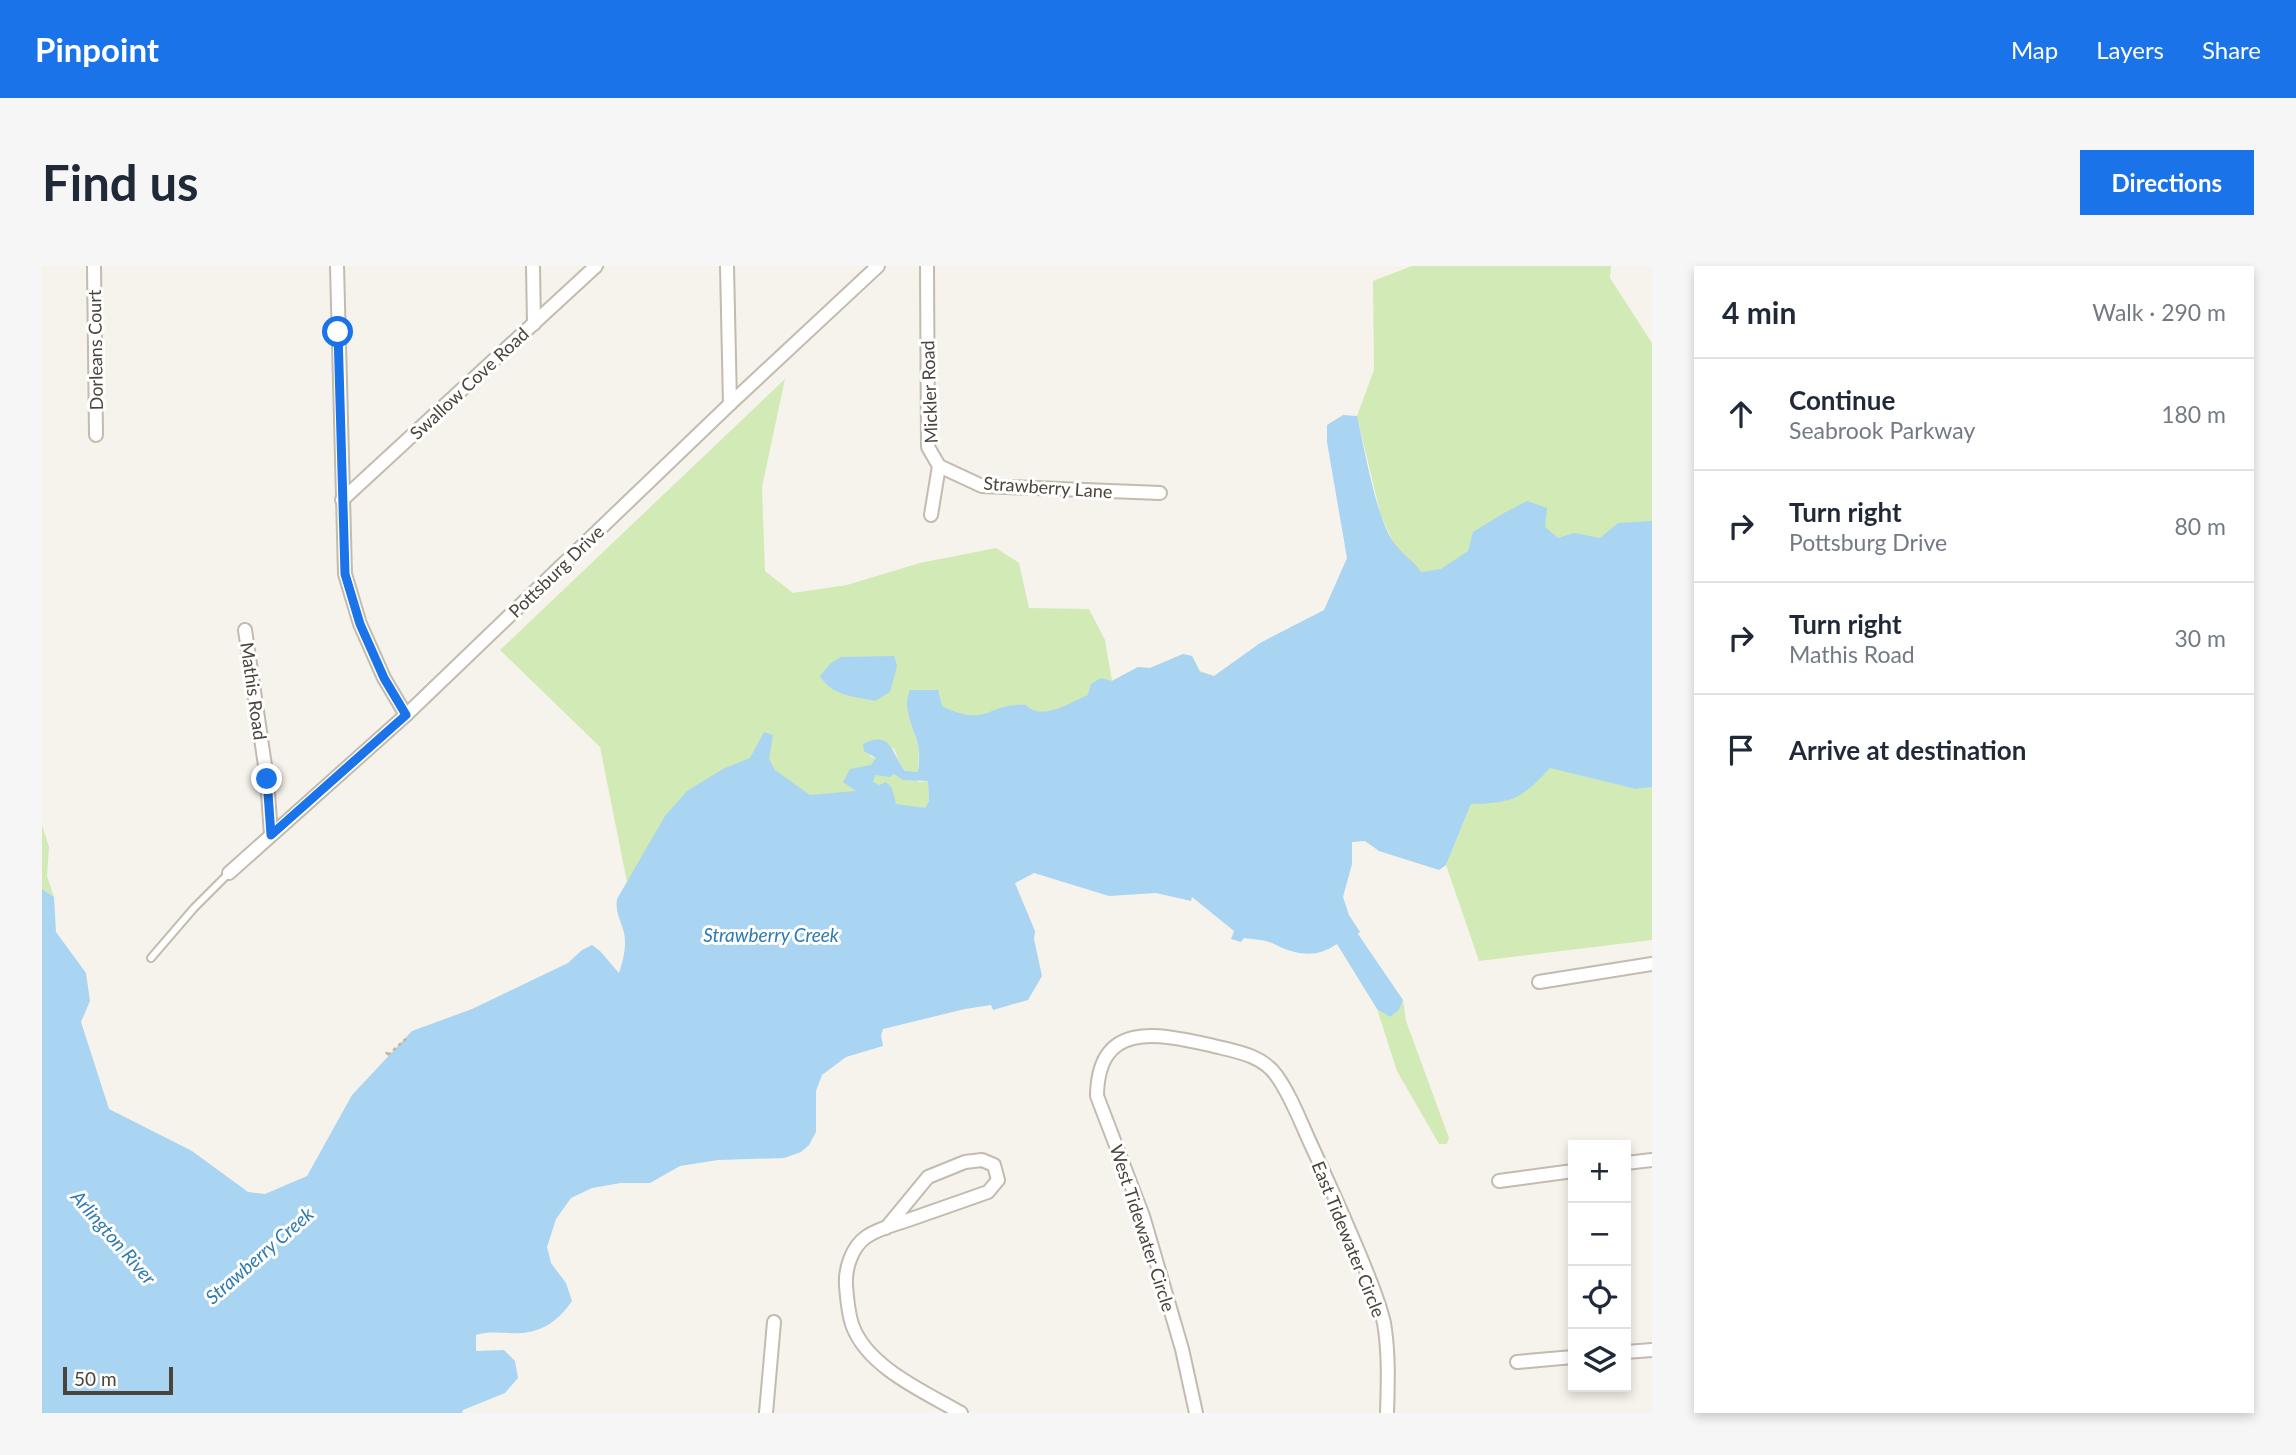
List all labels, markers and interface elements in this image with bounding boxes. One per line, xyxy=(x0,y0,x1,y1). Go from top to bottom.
text: Pinpoint xyxy=(35,29,159,69)
text: Map xyxy=(2011,35,2058,64)
text: Layers xyxy=(2096,35,2164,64)
text: Share xyxy=(2202,35,2261,64)
button: Directions xyxy=(2080,150,2254,215)
text: Find us xyxy=(42,153,199,211)
street label: Dorleans Court xyxy=(83,289,107,410)
text: 4 min xyxy=(1722,294,1796,330)
text: Walk · 290 m xyxy=(2092,298,2226,326)
route start xyxy=(322,316,353,347)
street label: Swallow Cove Road xyxy=(405,322,533,444)
street label: Mickler Road xyxy=(916,340,942,444)
text: Continue xyxy=(1789,384,1895,416)
icon: ahead xyxy=(1722,395,1760,433)
text: 180 m xyxy=(2161,400,2226,428)
text: Seabrook Parkway xyxy=(1789,416,1975,444)
street label: Strawberry Lane xyxy=(983,472,1113,502)
text: Turn right xyxy=(1789,496,1902,528)
icon: right xyxy=(1722,507,1760,545)
text: 80 m xyxy=(2175,512,2226,540)
street label: Pottsburg Drive xyxy=(504,520,608,622)
text: Pottsburg Drive xyxy=(1789,528,1947,556)
text: Turn right xyxy=(1789,608,1902,640)
icon: right xyxy=(1722,619,1760,657)
text: 30 m xyxy=(2175,624,2226,652)
text: Mathis Road xyxy=(1789,640,1915,668)
street label: Mathis Road xyxy=(236,641,272,741)
icon: arrive xyxy=(1722,731,1760,769)
text: Arrive at destination xyxy=(1789,734,2026,766)
route end xyxy=(251,763,282,794)
water label: Strawberry Creek xyxy=(703,923,840,946)
map controls xyxy=(1568,1140,1631,1392)
button: + xyxy=(1568,1140,1631,1203)
street label: West Tidewater Circle xyxy=(1106,1142,1180,1314)
street label: East Tidewater Circle xyxy=(1308,1158,1390,1320)
water label: Arlington River xyxy=(66,1185,161,1289)
water label: Strawberry Creek xyxy=(200,1201,319,1308)
button: − xyxy=(1568,1203,1631,1266)
button: locate xyxy=(1568,1266,1631,1329)
button: layers xyxy=(1568,1329,1631,1392)
scale bar xyxy=(63,1364,173,1396)
text: 50 m xyxy=(74,1367,117,1390)

